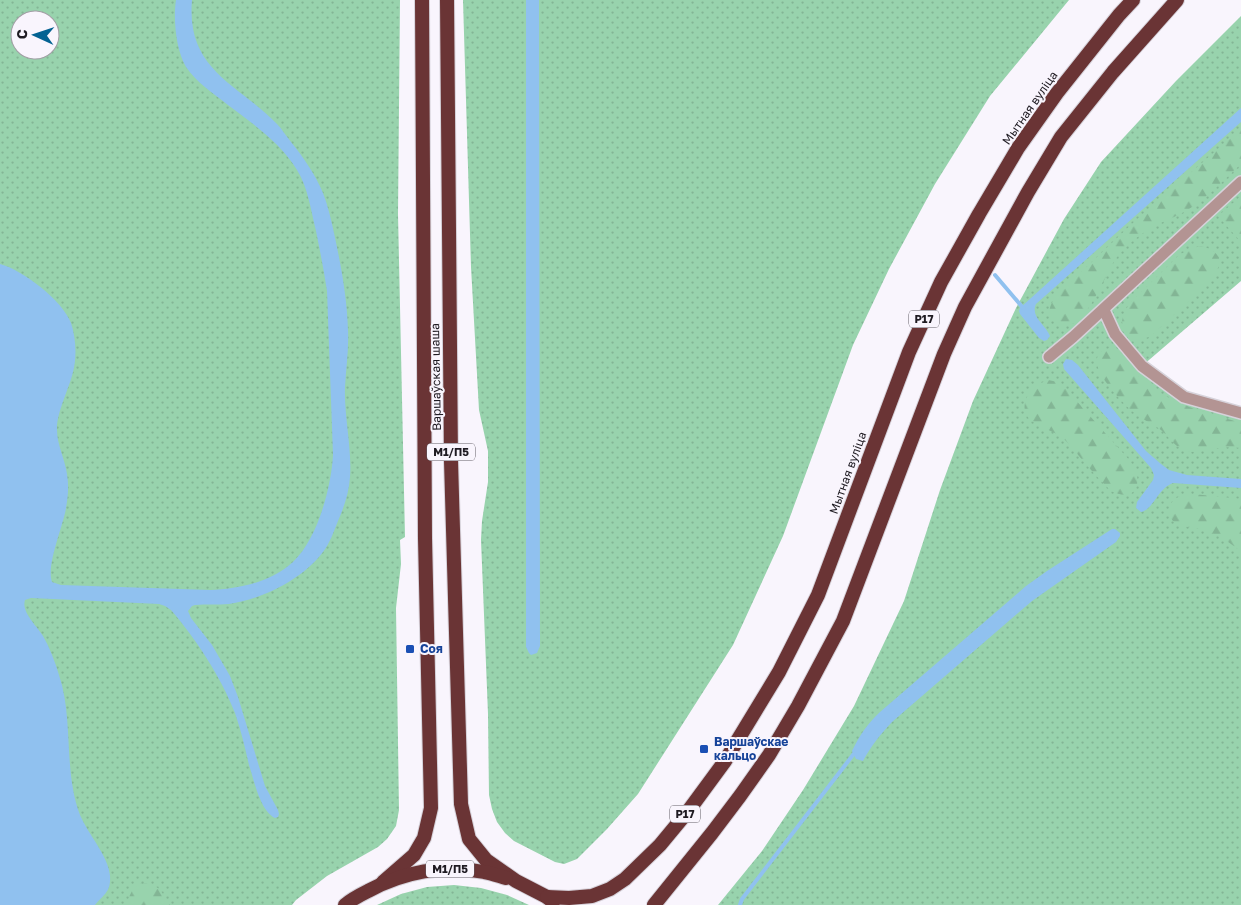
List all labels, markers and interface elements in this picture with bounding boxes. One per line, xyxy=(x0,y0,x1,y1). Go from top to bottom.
north arrow xyxy=(10,10,60,60)
text: С xyxy=(13,29,30,40)
street label: Мытная вуліца xyxy=(999,68,1061,147)
road number: Р17 xyxy=(909,310,939,328)
street label: Варшаўская шаша xyxy=(427,323,444,431)
street label: Мытная вуліца xyxy=(826,430,869,516)
road number: М1/П5 xyxy=(427,444,475,461)
place label: Соя xyxy=(420,641,443,656)
marker: Соя xyxy=(404,643,416,655)
place label: Варшаўскае кальцо xyxy=(714,734,788,763)
marker: Варшаўскае кальцо xyxy=(698,743,710,755)
road number: Р17 xyxy=(670,806,700,822)
road number: М1/П5 xyxy=(426,861,474,878)

